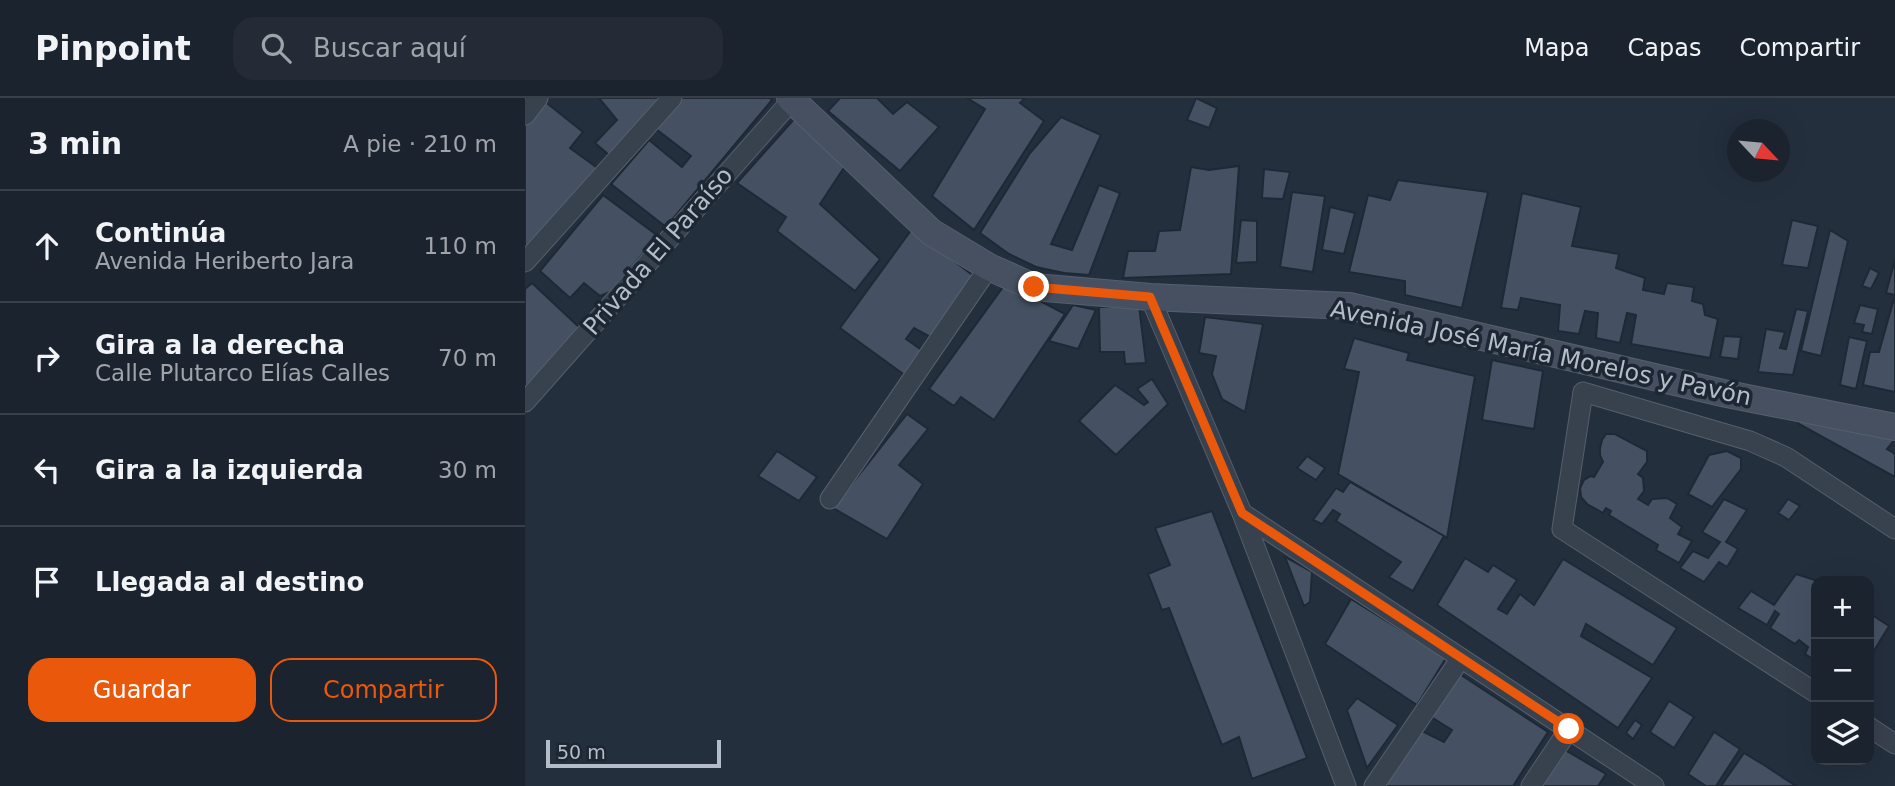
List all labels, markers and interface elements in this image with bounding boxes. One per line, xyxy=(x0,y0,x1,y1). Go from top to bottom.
search box xyxy=(233,17,723,80)
text: Pinpoint xyxy=(35,29,191,68)
icon: search xyxy=(257,29,295,67)
text: Buscar aquí xyxy=(313,33,466,63)
text: Mapa xyxy=(1524,34,1590,62)
text: Capas xyxy=(1628,34,1701,62)
text: Compartir xyxy=(1739,34,1860,62)
north arrow xyxy=(1727,119,1790,182)
text: 3 min xyxy=(28,126,122,161)
text: A pie · 210 m xyxy=(343,131,497,157)
street label: Privada El Paraíso xyxy=(578,161,738,341)
text: Continúa xyxy=(95,218,226,248)
icon: ahead xyxy=(28,227,66,265)
text: 110 m xyxy=(423,233,497,259)
text: Avenida Heriberto Jara xyxy=(95,248,354,274)
route end xyxy=(1018,271,1049,302)
street label: Avenida José María Morelos y Pavón xyxy=(1328,295,1754,411)
text: Gira a la derecha xyxy=(95,330,345,360)
icon: right xyxy=(28,339,66,377)
text: 70 m xyxy=(438,345,497,371)
text: Calle Plutarco Elías Calles xyxy=(95,360,390,386)
icon: left xyxy=(28,451,66,489)
text: Gira a la izquierda xyxy=(95,455,363,485)
text: 30 m xyxy=(438,457,497,483)
icon: arrive xyxy=(28,563,66,601)
text: Llegada al destino xyxy=(95,567,364,597)
map controls xyxy=(1811,576,1874,765)
button: + xyxy=(1811,576,1874,639)
button: − xyxy=(1811,639,1874,702)
button: Guardar xyxy=(28,658,256,722)
button: Compartir xyxy=(270,658,497,722)
button: layers xyxy=(1811,702,1874,765)
route start xyxy=(1553,713,1584,744)
scale bar xyxy=(546,737,721,769)
text: 50 m xyxy=(557,741,606,763)

